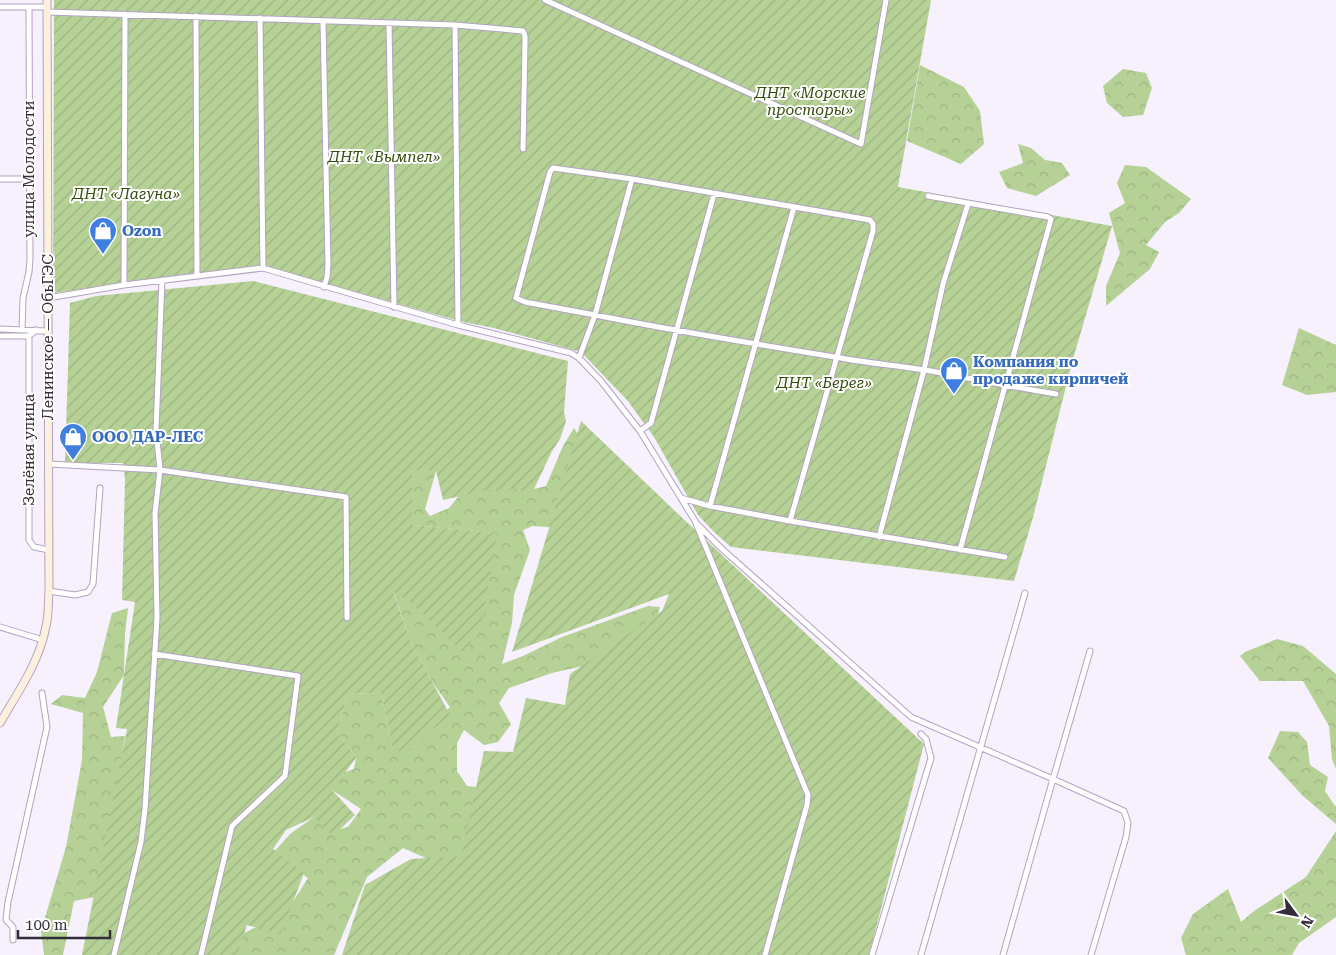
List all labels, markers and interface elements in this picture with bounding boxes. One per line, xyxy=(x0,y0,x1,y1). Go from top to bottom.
park label: ДНТ «Морские просторы» xyxy=(753,84,866,119)
street label: улица Молодости xyxy=(20,100,38,238)
park label: ДНТ «Вымпел» xyxy=(327,148,440,166)
park label: ДНТ «Лагуна» xyxy=(71,185,180,203)
shop icon: Ozon xyxy=(88,216,118,255)
place label: Ozon xyxy=(122,222,162,240)
street label: Ленинское — ОбьГЭС xyxy=(39,254,57,420)
place label: Компания по продаже кирпичей xyxy=(973,353,1128,388)
shop icon: Компания по продаже кирпичей xyxy=(939,356,969,395)
park label: ДНТ «Берег» xyxy=(775,374,872,392)
street label: Зелёная улица xyxy=(20,394,38,506)
shop icon: ООО ДАР-ЛЕС xyxy=(58,422,88,461)
place label: ООО ДАР-ЛЕС xyxy=(92,428,204,446)
north arrow xyxy=(1271,890,1321,940)
scale bar xyxy=(18,908,110,940)
text: N xyxy=(1297,913,1317,931)
text: 100 m xyxy=(25,916,68,934)

